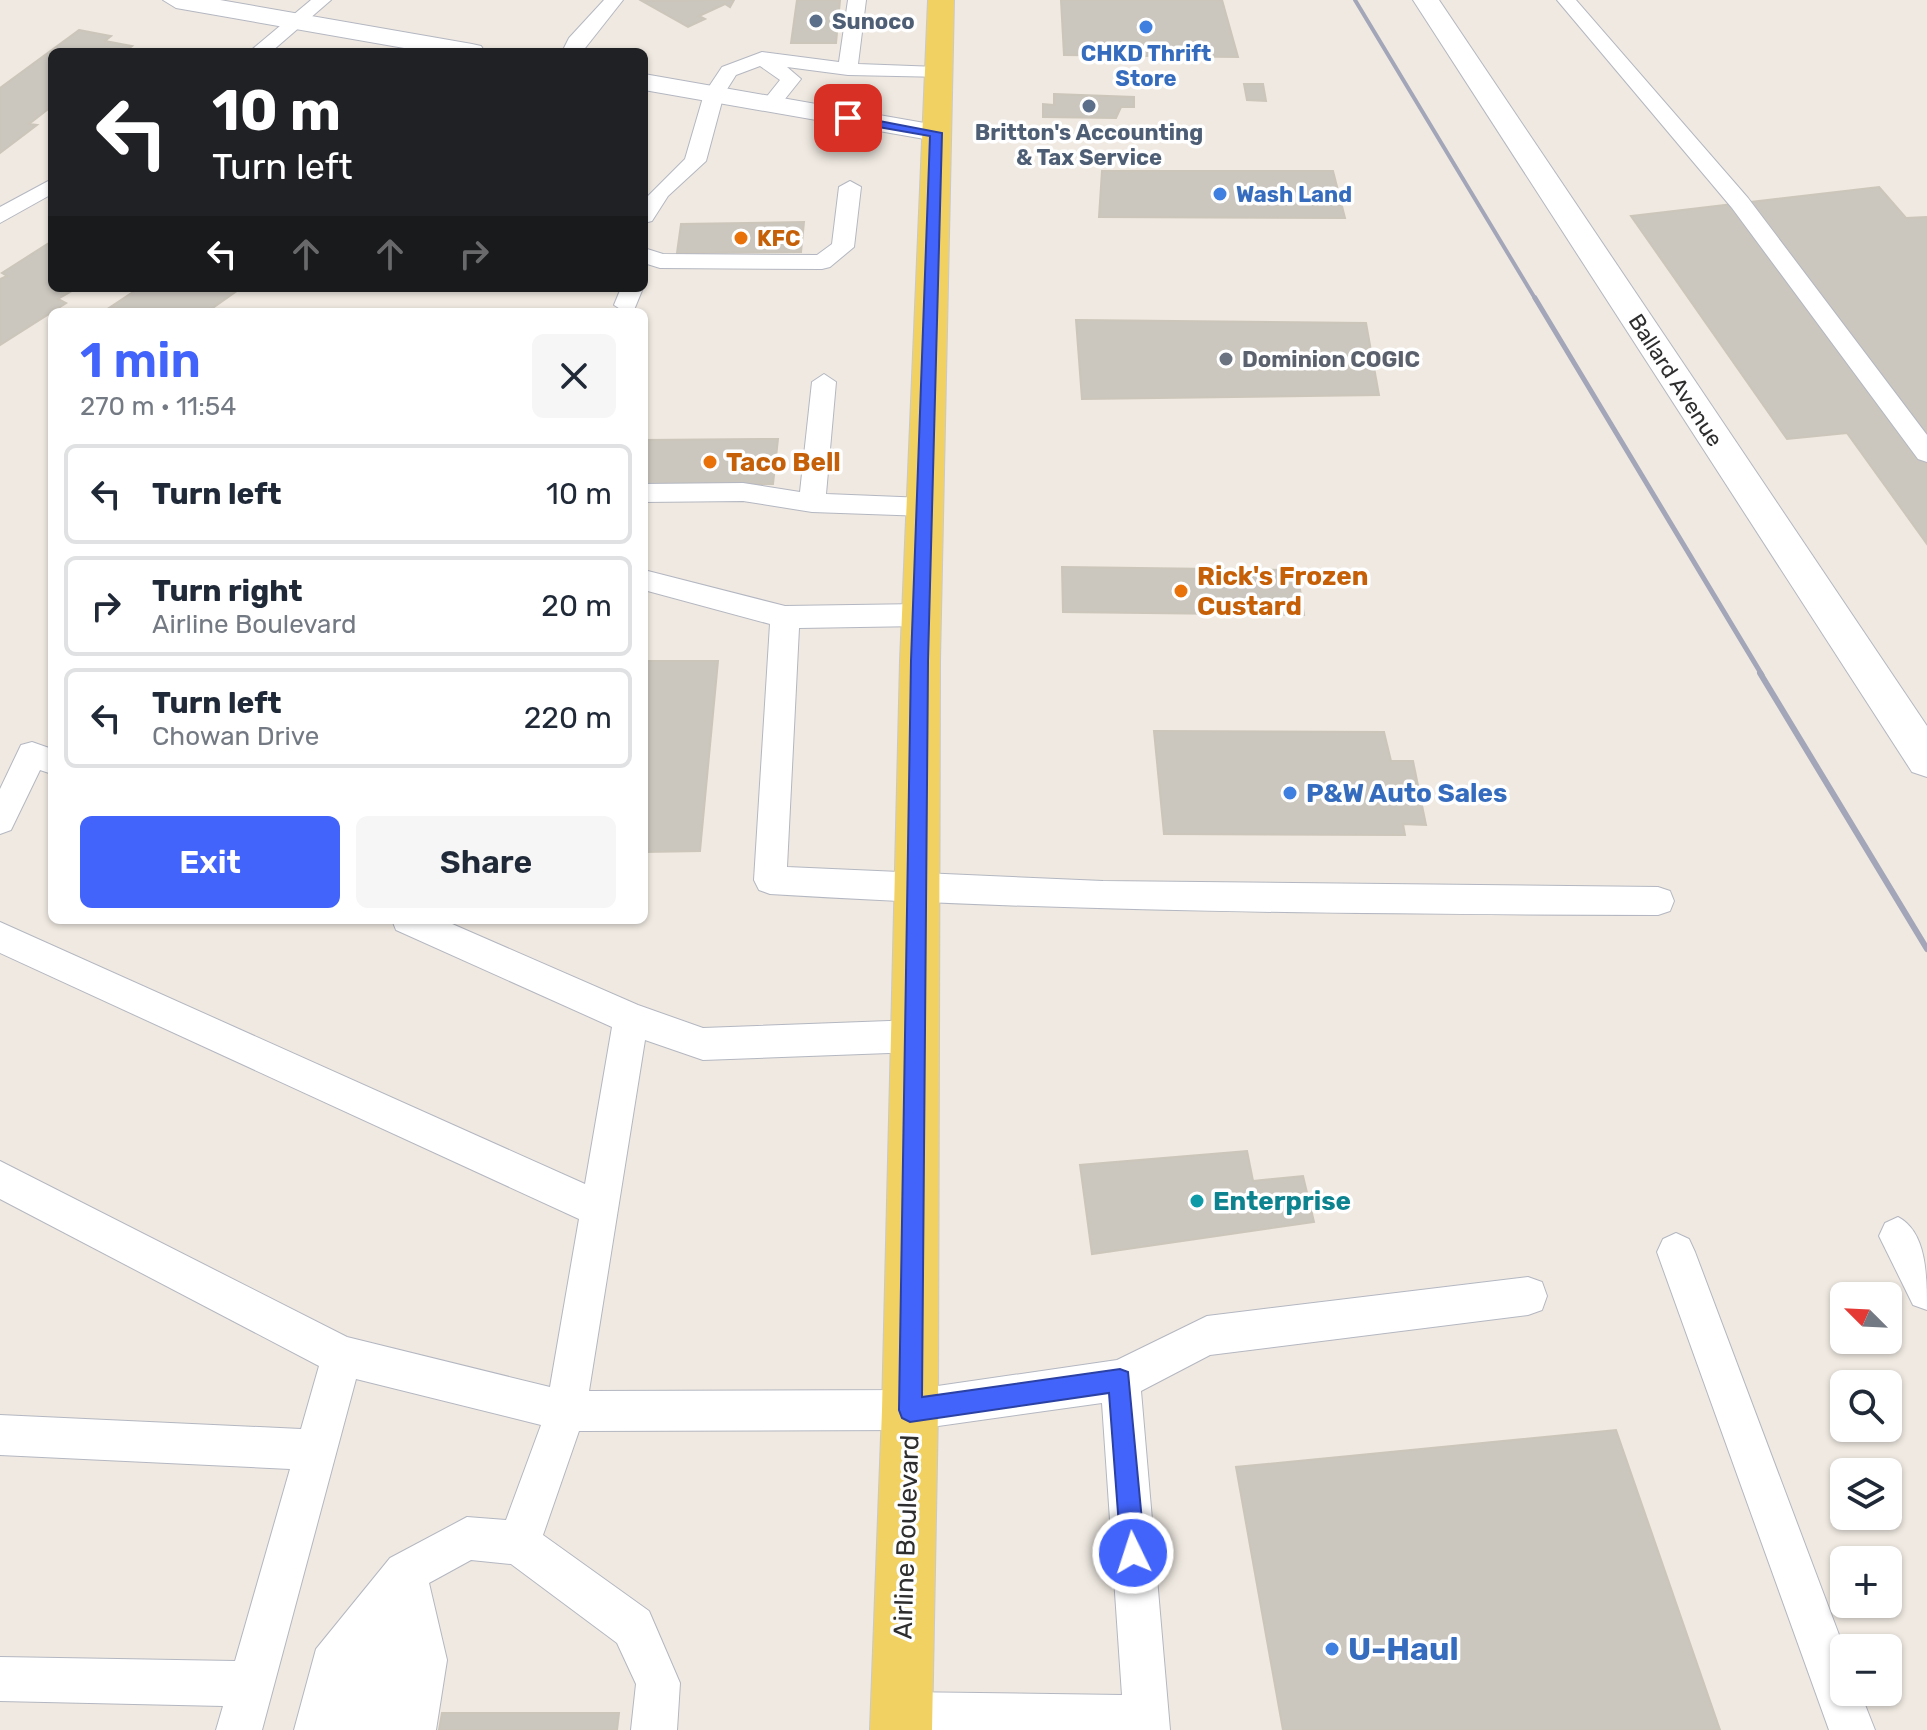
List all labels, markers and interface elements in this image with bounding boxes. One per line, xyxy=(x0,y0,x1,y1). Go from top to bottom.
place label: Sunoco xyxy=(832,8,915,35)
marker: Sunoco xyxy=(807,12,825,30)
marker: CHKD Thrift Store xyxy=(1137,18,1155,36)
place label: CHKD Thrift Store xyxy=(1081,40,1211,92)
text: 10 m xyxy=(212,78,341,144)
icon: left xyxy=(80,80,184,184)
pin xyxy=(814,84,882,152)
icon: arrive xyxy=(826,96,870,140)
marker: Britton's Accounting & Tax Service xyxy=(1080,97,1098,115)
place label: Britton's Accounting & Tax Service xyxy=(975,119,1203,171)
text: Turn left xyxy=(212,145,353,188)
place label: Wash Land xyxy=(1236,181,1352,208)
marker: Wash Land xyxy=(1211,185,1229,203)
place label: KFC xyxy=(757,225,801,252)
marker: KFC xyxy=(732,229,750,247)
icon: left xyxy=(200,232,244,276)
icon: ahead xyxy=(284,232,328,276)
icon: ahead xyxy=(368,232,412,276)
icon: right xyxy=(452,232,496,276)
street label: Ballard Avenue xyxy=(1623,309,1729,452)
text: 1 min xyxy=(80,332,201,389)
button: close xyxy=(532,334,616,418)
place label: Dominion COGIC xyxy=(1242,346,1420,373)
marker: Dominion COGIC xyxy=(1217,350,1235,368)
text: 270 m · 11:54 xyxy=(80,391,236,422)
place label: Taco Bell xyxy=(726,447,841,478)
marker: Taco Bell xyxy=(701,453,719,471)
icon: left xyxy=(84,472,128,516)
text: Turn left xyxy=(152,476,282,512)
text: 10 m xyxy=(546,476,612,512)
place label: Rick's Frozen Custard xyxy=(1197,561,1368,622)
text: Turn right xyxy=(152,573,303,609)
marker: Rick's Frozen Custard xyxy=(1172,582,1190,600)
icon: right xyxy=(84,584,128,628)
text: 20 m xyxy=(541,588,612,624)
text: Airline Boulevard xyxy=(152,609,357,640)
text: Turn left xyxy=(152,685,282,721)
icon: left xyxy=(84,696,128,740)
text: 220 m xyxy=(524,700,612,736)
text: Chowan Drive xyxy=(152,721,319,752)
place label: P&W Auto Sales xyxy=(1306,778,1507,809)
marker: P&W Auto Sales xyxy=(1281,784,1299,802)
button: Exit xyxy=(80,816,340,908)
button: Share xyxy=(356,816,616,908)
place label: Enterprise xyxy=(1213,1186,1351,1217)
marker: Enterprise xyxy=(1188,1192,1206,1210)
north arrow xyxy=(1830,1282,1902,1354)
map controls xyxy=(1830,1282,1902,1706)
button: search xyxy=(1830,1370,1902,1442)
street label: Airline Boulevard xyxy=(887,1434,926,1640)
button: layers xyxy=(1830,1458,1902,1530)
position arrow xyxy=(1091,1511,1175,1595)
button: + xyxy=(1830,1546,1902,1618)
place label: U-Haul xyxy=(1348,1630,1459,1668)
button: − xyxy=(1830,1634,1902,1706)
marker: U-Haul xyxy=(1323,1640,1341,1658)

